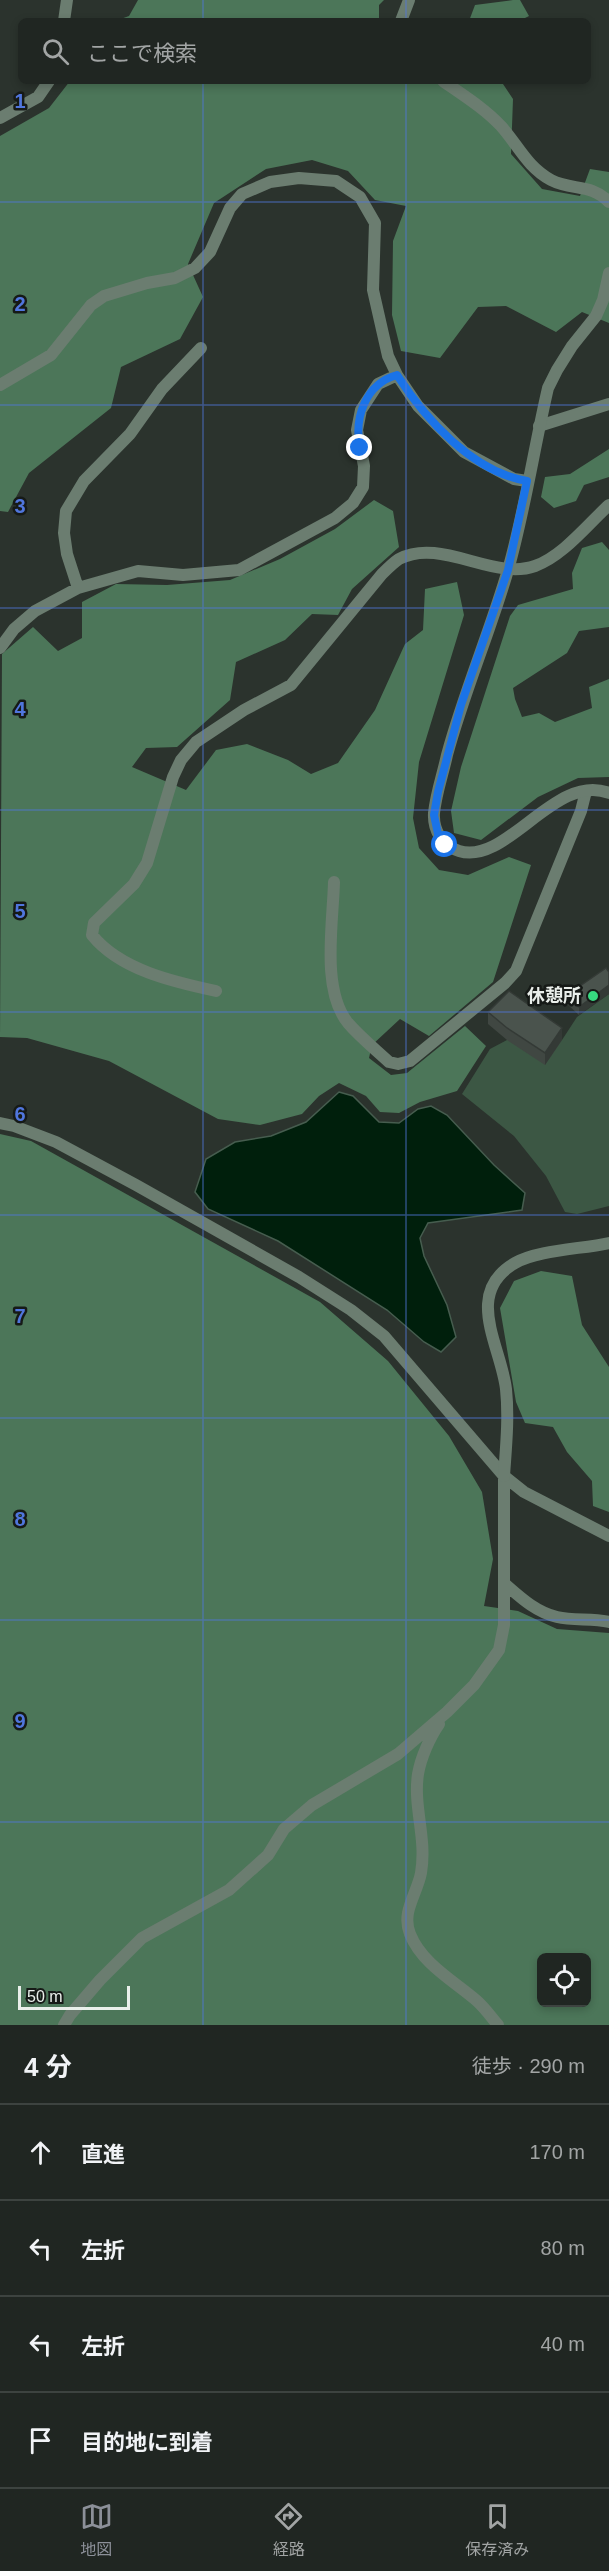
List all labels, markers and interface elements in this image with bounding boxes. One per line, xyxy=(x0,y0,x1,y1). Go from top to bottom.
search box xyxy=(18,18,591,84)
icon: search xyxy=(39,35,72,68)
text: ここで検索 xyxy=(87,41,197,66)
text: 1 xyxy=(14,90,26,112)
text: 2 xyxy=(14,293,26,315)
route end xyxy=(346,434,372,460)
text: 3 xyxy=(14,495,26,517)
text: 4 xyxy=(14,698,26,720)
route start xyxy=(431,831,457,857)
text: 5 xyxy=(14,900,26,922)
place label: 休憩所 xyxy=(527,986,581,1006)
marker: 休憩所 xyxy=(586,989,600,1003)
text: 6 xyxy=(14,1103,26,1125)
text: 7 xyxy=(14,1305,26,1327)
text: 8 xyxy=(14,1508,26,1530)
text: 9 xyxy=(14,1710,26,1732)
map controls xyxy=(537,1953,591,2007)
button: locate xyxy=(537,1953,591,2007)
scale bar xyxy=(18,1983,130,2010)
text: 50 m xyxy=(27,1988,63,2005)
text: 4 分 xyxy=(24,2052,72,2082)
text: 徒歩 · 290 m xyxy=(472,2055,585,2077)
icon: ahead xyxy=(24,2136,57,2169)
text: 170 m xyxy=(529,2141,585,2163)
text: 直進 xyxy=(81,2142,125,2167)
icon: left xyxy=(24,2232,57,2265)
text: 80 m xyxy=(541,2237,585,2259)
text: 左折 xyxy=(81,2238,125,2263)
icon: left xyxy=(24,2328,57,2361)
text: 40 m xyxy=(541,2333,585,2355)
text: 左折 xyxy=(81,2334,125,2359)
icon: arrive xyxy=(24,2424,57,2457)
text: 目的地に到着 xyxy=(81,2430,213,2455)
tab: 地図 xyxy=(80,2500,113,2560)
tab: 経路 xyxy=(272,2500,305,2560)
tab: 保存済み xyxy=(465,2500,529,2560)

